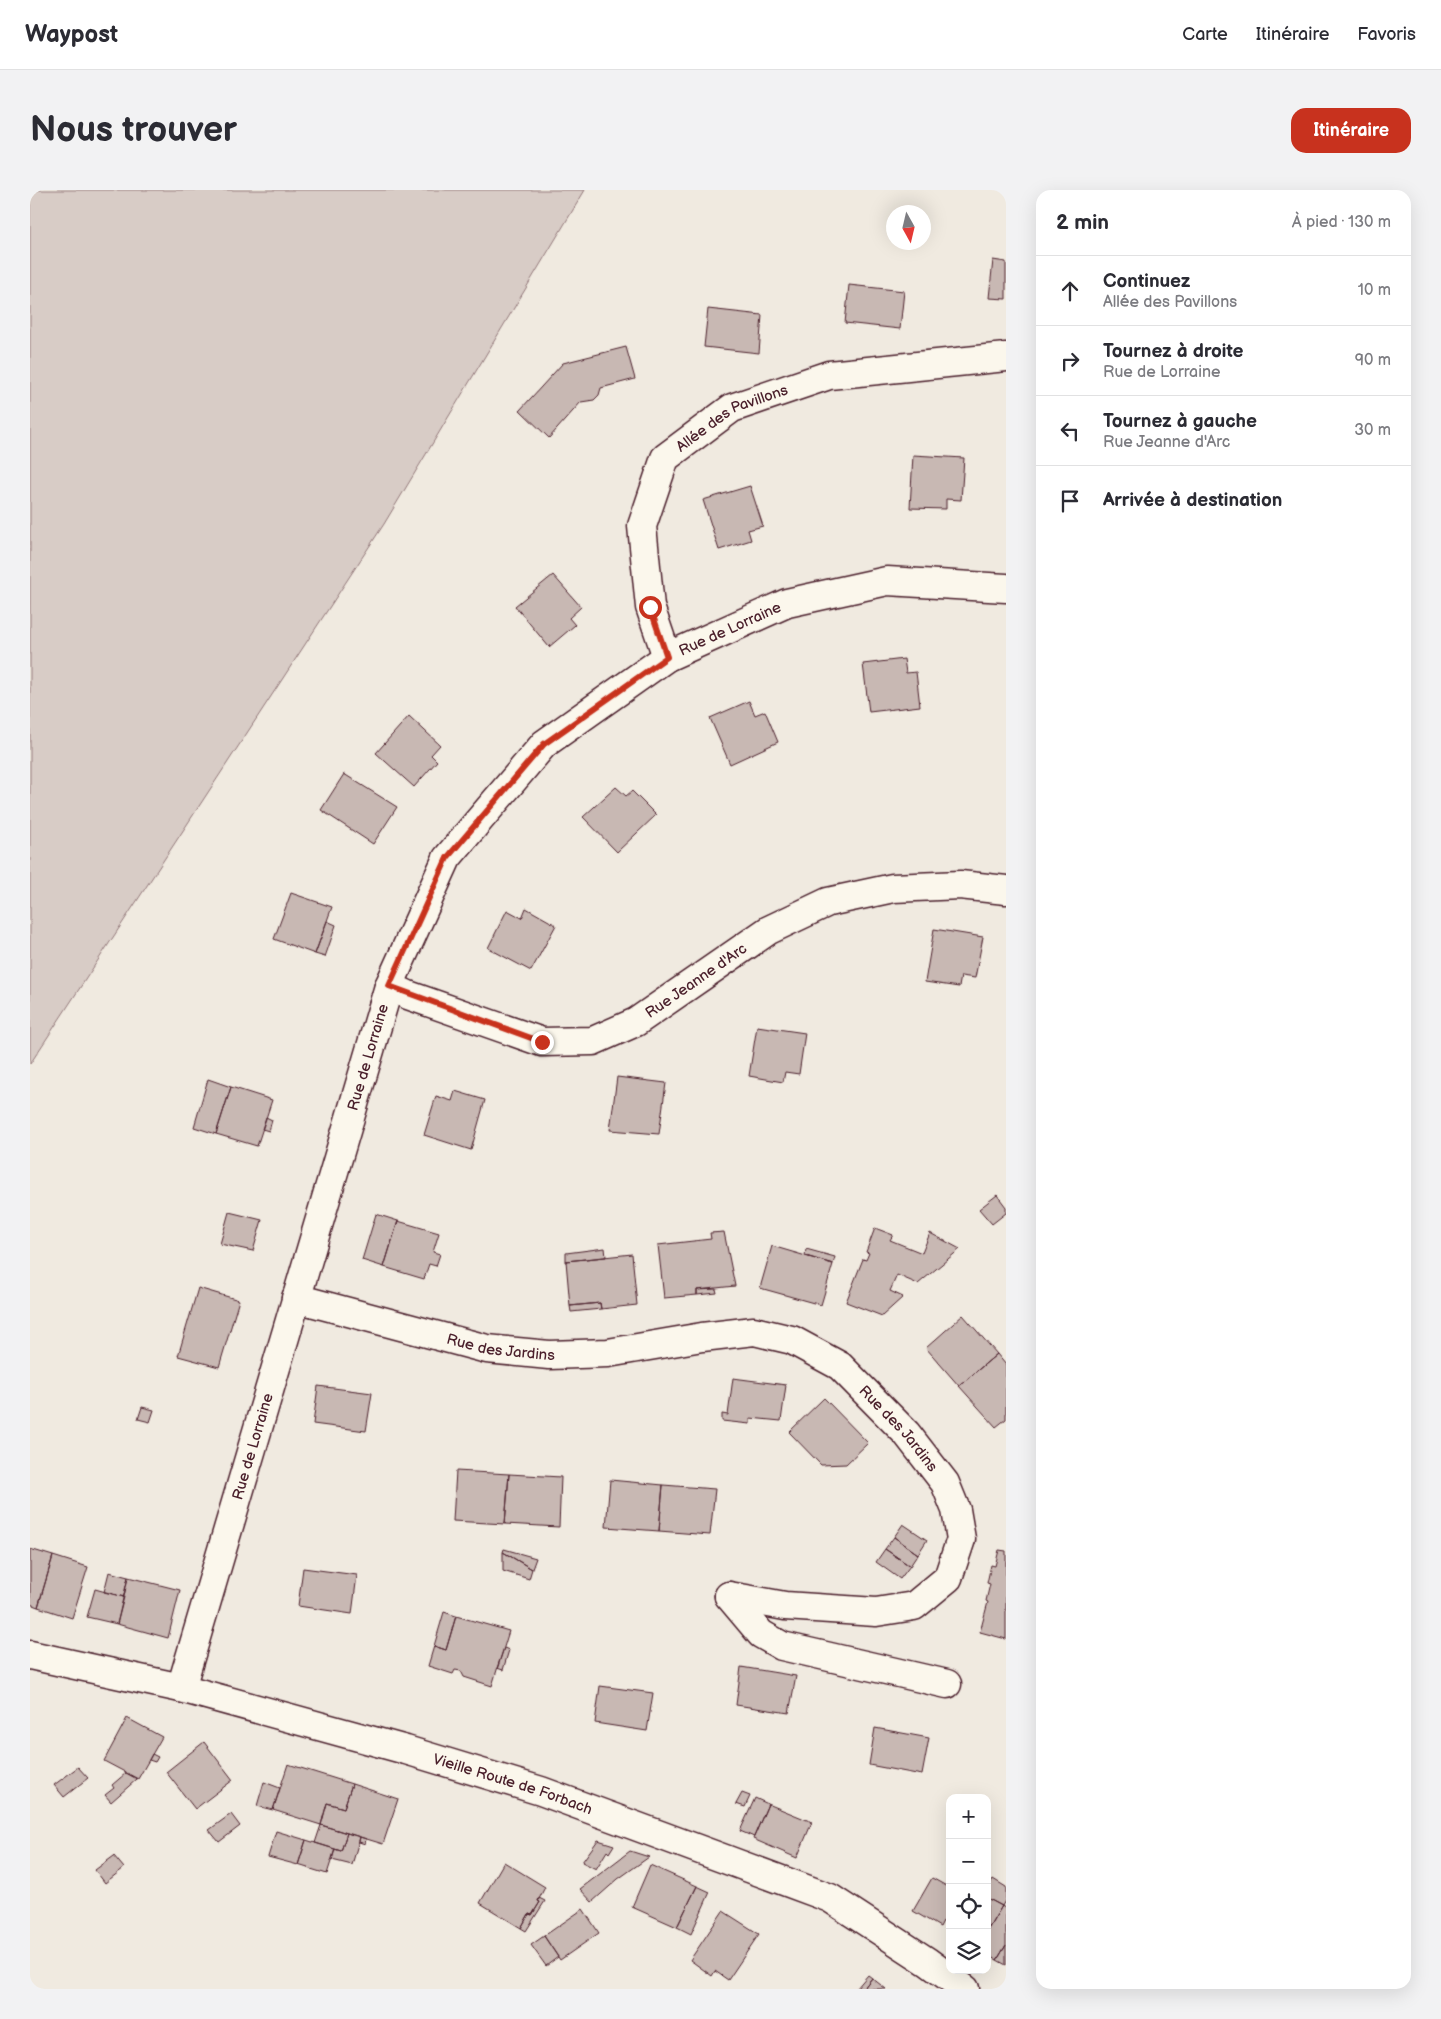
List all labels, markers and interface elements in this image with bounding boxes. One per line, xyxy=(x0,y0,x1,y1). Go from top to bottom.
text: Waypost xyxy=(25,20,118,49)
text: Carte xyxy=(1182,24,1228,45)
text: Itinéraire xyxy=(1256,24,1329,45)
text: Favoris xyxy=(1357,24,1416,45)
button: Itinéraire xyxy=(1291,108,1411,153)
text: Nous trouver xyxy=(30,109,237,152)
north arrow xyxy=(886,205,931,250)
text: 2 min xyxy=(1056,210,1109,235)
text: À pied · 130 m xyxy=(1292,213,1391,232)
text: Continuez xyxy=(1103,270,1190,293)
icon: ahead xyxy=(1056,277,1084,305)
text: 10 m xyxy=(1358,281,1391,300)
text: Allée des Pavillons xyxy=(1103,293,1237,312)
text: Tournez à droite xyxy=(1103,340,1244,363)
icon: right xyxy=(1056,347,1084,375)
text: 90 m xyxy=(1355,351,1391,370)
text: Rue de Lorraine xyxy=(1103,363,1220,382)
street label: Allée des Pavillons xyxy=(672,381,791,456)
text: Tournez à gauche xyxy=(1103,410,1257,433)
icon: left xyxy=(1056,417,1084,445)
text: 30 m xyxy=(1354,421,1391,440)
text: Rue Jeanne d'Arc xyxy=(1103,433,1230,452)
icon: arrive xyxy=(1056,487,1084,515)
text: Arrivée à destination xyxy=(1103,489,1282,512)
route start xyxy=(639,596,662,619)
street label: Rue de Lorraine xyxy=(676,598,784,660)
street label: Rue Jeanne d'Arc xyxy=(642,939,751,1023)
street label: Rue de Lorraine xyxy=(344,1002,393,1113)
route end xyxy=(531,1031,554,1054)
street label: Rue des Jardins xyxy=(444,1330,556,1365)
street label: Rue des Jardins xyxy=(855,1382,942,1476)
street label: Rue de Lorraine xyxy=(228,1391,278,1502)
street label: Vieille Route de Forbach xyxy=(431,1750,595,1819)
map controls xyxy=(946,1794,991,1974)
button: + xyxy=(946,1794,991,1839)
button: − xyxy=(946,1839,991,1884)
button: locate xyxy=(946,1884,991,1929)
button: layers xyxy=(946,1929,991,1974)

